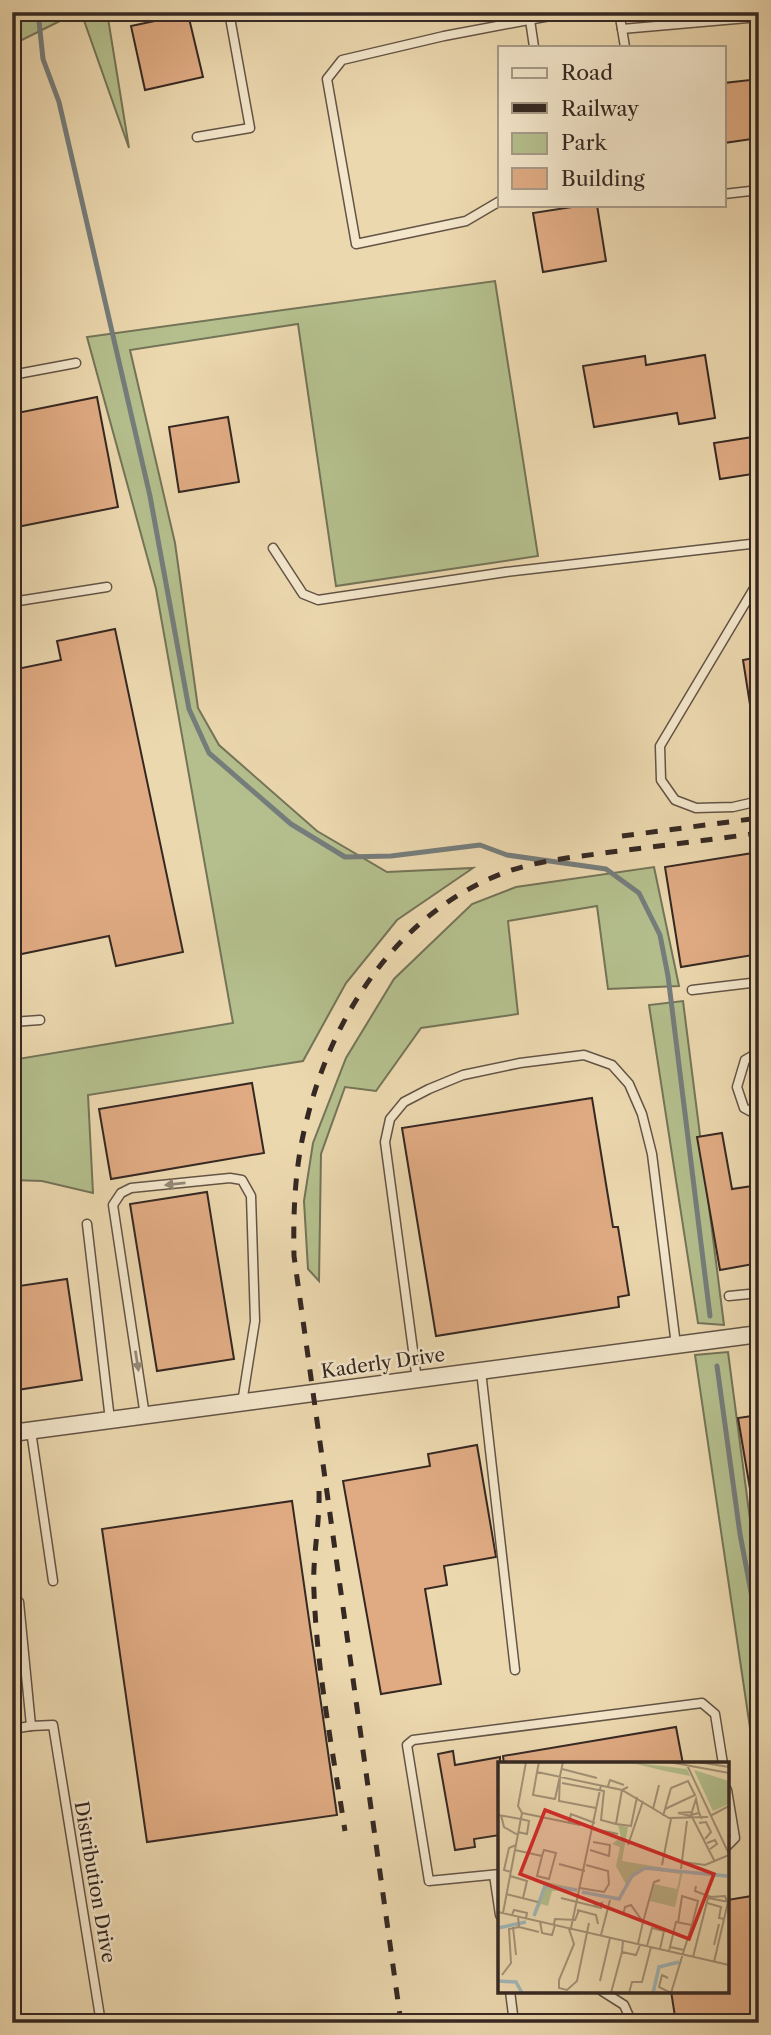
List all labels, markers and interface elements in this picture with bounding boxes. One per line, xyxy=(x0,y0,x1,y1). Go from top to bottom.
legend xyxy=(498,46,726,206)
text: Road xyxy=(561,60,613,85)
text: Railway xyxy=(561,96,639,121)
text: Park xyxy=(561,130,607,155)
text: Building xyxy=(561,166,646,191)
one-way arrow xyxy=(163,1178,185,1189)
street label: Kaderly Drive xyxy=(320,1343,446,1383)
one-way arrow xyxy=(132,1350,143,1372)
inset map xyxy=(498,1762,729,1993)
street label: Distribution Drive xyxy=(69,1799,121,1965)

